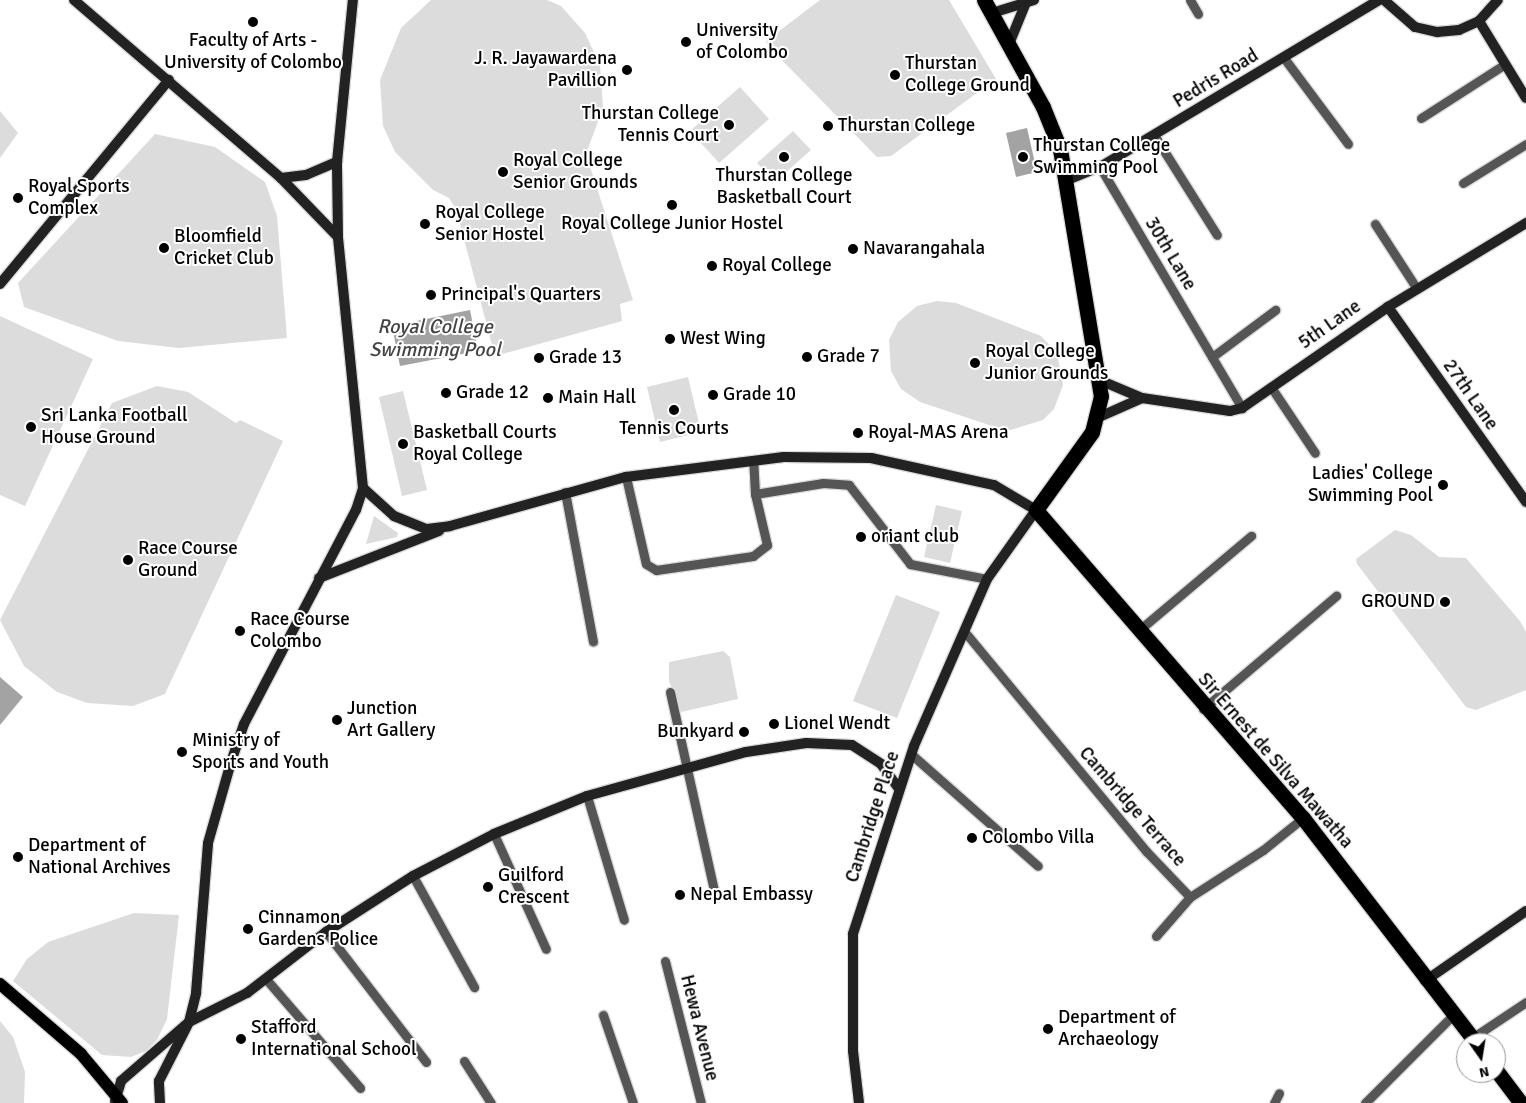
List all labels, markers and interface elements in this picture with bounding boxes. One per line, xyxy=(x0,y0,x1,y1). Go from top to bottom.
marker: Faculty of Arts - University of Colombo xyxy=(247,16,259,28)
place label: University of Colombo xyxy=(696,20,788,64)
place label: Faculty of Arts - University of Colombo xyxy=(164,30,342,74)
marker: University of Colombo xyxy=(680,36,692,48)
street label: Pedris Road xyxy=(1169,45,1263,113)
place label: J. R. Jayawardena Pavillion xyxy=(474,48,617,92)
place label: Thurstan College Ground xyxy=(905,53,1030,97)
marker: J. R. Jayawardena Pavillion xyxy=(621,64,633,76)
marker: Thurstan College Ground xyxy=(889,69,901,81)
place label: Thurstan College Tennis Court xyxy=(582,103,719,147)
place label: Thurstan College xyxy=(838,115,975,137)
marker: Thurstan College Tennis Court xyxy=(723,119,735,131)
marker: Thurstan College xyxy=(822,120,834,132)
place label: Thurstan College Swimming Pool xyxy=(1033,135,1170,179)
place label: Royal College Senior Grounds xyxy=(513,150,637,194)
marker: Thurstan College Basketball Court xyxy=(778,151,790,163)
marker: Thurstan College Swimming Pool xyxy=(1017,151,1029,163)
place label: Thurstan College Basketball Court xyxy=(715,165,853,209)
marker: Royal College Senior Grounds xyxy=(497,166,509,178)
place label: Royal Sports Complex xyxy=(28,176,130,220)
marker: Royal Sports Complex xyxy=(12,192,24,204)
marker: Royal College Junior Hostel xyxy=(666,199,678,211)
place label: Royal College Senior Hostel xyxy=(435,202,545,246)
place label: Royal College Junior Hostel xyxy=(561,213,783,235)
street label: 30th Lane xyxy=(1139,213,1201,295)
marker: Royal College Senior Hostel xyxy=(419,218,431,230)
place label: Bloomfield Cricket Club xyxy=(174,226,274,270)
place label: Navarangahala xyxy=(863,238,985,260)
marker: Bloomfield Cricket Club xyxy=(158,242,170,254)
marker: Navarangahala xyxy=(847,243,859,255)
place label: Royal College xyxy=(722,255,832,277)
marker: Royal College xyxy=(706,260,718,272)
place label: Principal's Quarters xyxy=(441,284,601,306)
marker: Principal's Quarters xyxy=(425,289,437,301)
street label: 5th Lane xyxy=(1295,295,1365,355)
water label: Royal College Swimming Pool xyxy=(369,315,501,362)
place label: West Wing xyxy=(680,328,766,350)
marker: West Wing xyxy=(664,333,676,345)
place label: Royal College Junior Grounds xyxy=(985,341,1108,385)
place label: Grade 7 xyxy=(817,346,880,368)
place label: Grade 13 xyxy=(549,347,622,369)
marker: Grade 7 xyxy=(801,351,813,363)
marker: Grade 13 xyxy=(533,352,545,364)
street label: 27th Lane xyxy=(1437,355,1503,435)
marker: Royal College Junior Grounds xyxy=(969,357,981,369)
place label: Grade 12 xyxy=(456,382,529,404)
place label: Grade 10 xyxy=(723,384,796,406)
marker: Grade 12 xyxy=(440,387,452,399)
place label: Main Hall xyxy=(558,387,636,409)
marker: Grade 10 xyxy=(707,389,719,401)
marker: Main Hall xyxy=(542,392,554,404)
marker: Tennis Courts xyxy=(668,404,680,416)
place label: Sri Lanka Football House Ground xyxy=(41,405,187,449)
place label: Tennis Courts xyxy=(619,418,729,440)
marker: Sri Lanka Football House Ground xyxy=(25,421,37,433)
place label: Basketball Courts Royal College xyxy=(413,422,556,466)
place label: Royal-MAS Arena xyxy=(868,422,1009,444)
marker: Royal-MAS Arena xyxy=(852,427,864,439)
marker: Basketball Courts Royal College xyxy=(397,438,409,450)
place label: Ladies' College Swimming Pool xyxy=(1308,463,1433,507)
marker: Ladies' College Swimming Pool xyxy=(1437,479,1449,491)
place label: oriant club xyxy=(871,526,959,548)
marker: oriant club xyxy=(855,531,867,543)
place label: Race Course Ground xyxy=(138,538,238,582)
marker: Race Course Ground xyxy=(122,554,134,566)
place label: GROUND xyxy=(1361,591,1435,613)
marker: GROUND xyxy=(1439,596,1451,608)
place label: Race Course Colombo xyxy=(250,609,350,653)
marker: Race Course Colombo xyxy=(234,625,246,637)
street label: Sir Ernest de Silva Mawatha xyxy=(1192,669,1358,853)
place label: Junction Art Gallery xyxy=(347,698,435,742)
place label: Lionel Wendt xyxy=(784,713,890,735)
marker: Junction Art Gallery xyxy=(331,714,343,726)
marker: Lionel Wendt xyxy=(768,718,780,730)
place label: Bunkyard xyxy=(657,721,734,743)
marker: Bunkyard xyxy=(738,726,750,738)
place label: Ministry of Sports and Youth xyxy=(192,730,329,774)
street label: Cambridge Terrace xyxy=(1074,742,1190,872)
marker: Ministry of Sports and Youth xyxy=(176,746,188,758)
street label: Cambridge Place xyxy=(841,748,905,886)
place label: Colombo Villa xyxy=(982,827,1094,849)
marker: Colombo Villa xyxy=(966,832,978,844)
place label: Department of National Archives xyxy=(28,835,171,879)
marker: Department of National Archives xyxy=(12,851,24,863)
place label: Guilford Crescent xyxy=(498,865,569,909)
marker: Guilford Crescent xyxy=(482,881,494,893)
place label: Nepal Embassy xyxy=(690,884,813,906)
marker: Nepal Embassy xyxy=(674,889,686,901)
place label: Cinnamon Gardens Police xyxy=(258,907,378,951)
marker: Cinnamon Gardens Police xyxy=(242,923,254,935)
street label: Hewa Avenue xyxy=(675,972,723,1084)
place label: Department of Archaeology xyxy=(1058,1007,1176,1051)
place label: Stafford International School xyxy=(251,1017,416,1061)
marker: Department of Archaeology xyxy=(1042,1023,1054,1035)
marker: Stafford International School xyxy=(235,1033,247,1045)
north arrow xyxy=(1456,1033,1506,1083)
text: N xyxy=(1478,1063,1491,1082)

